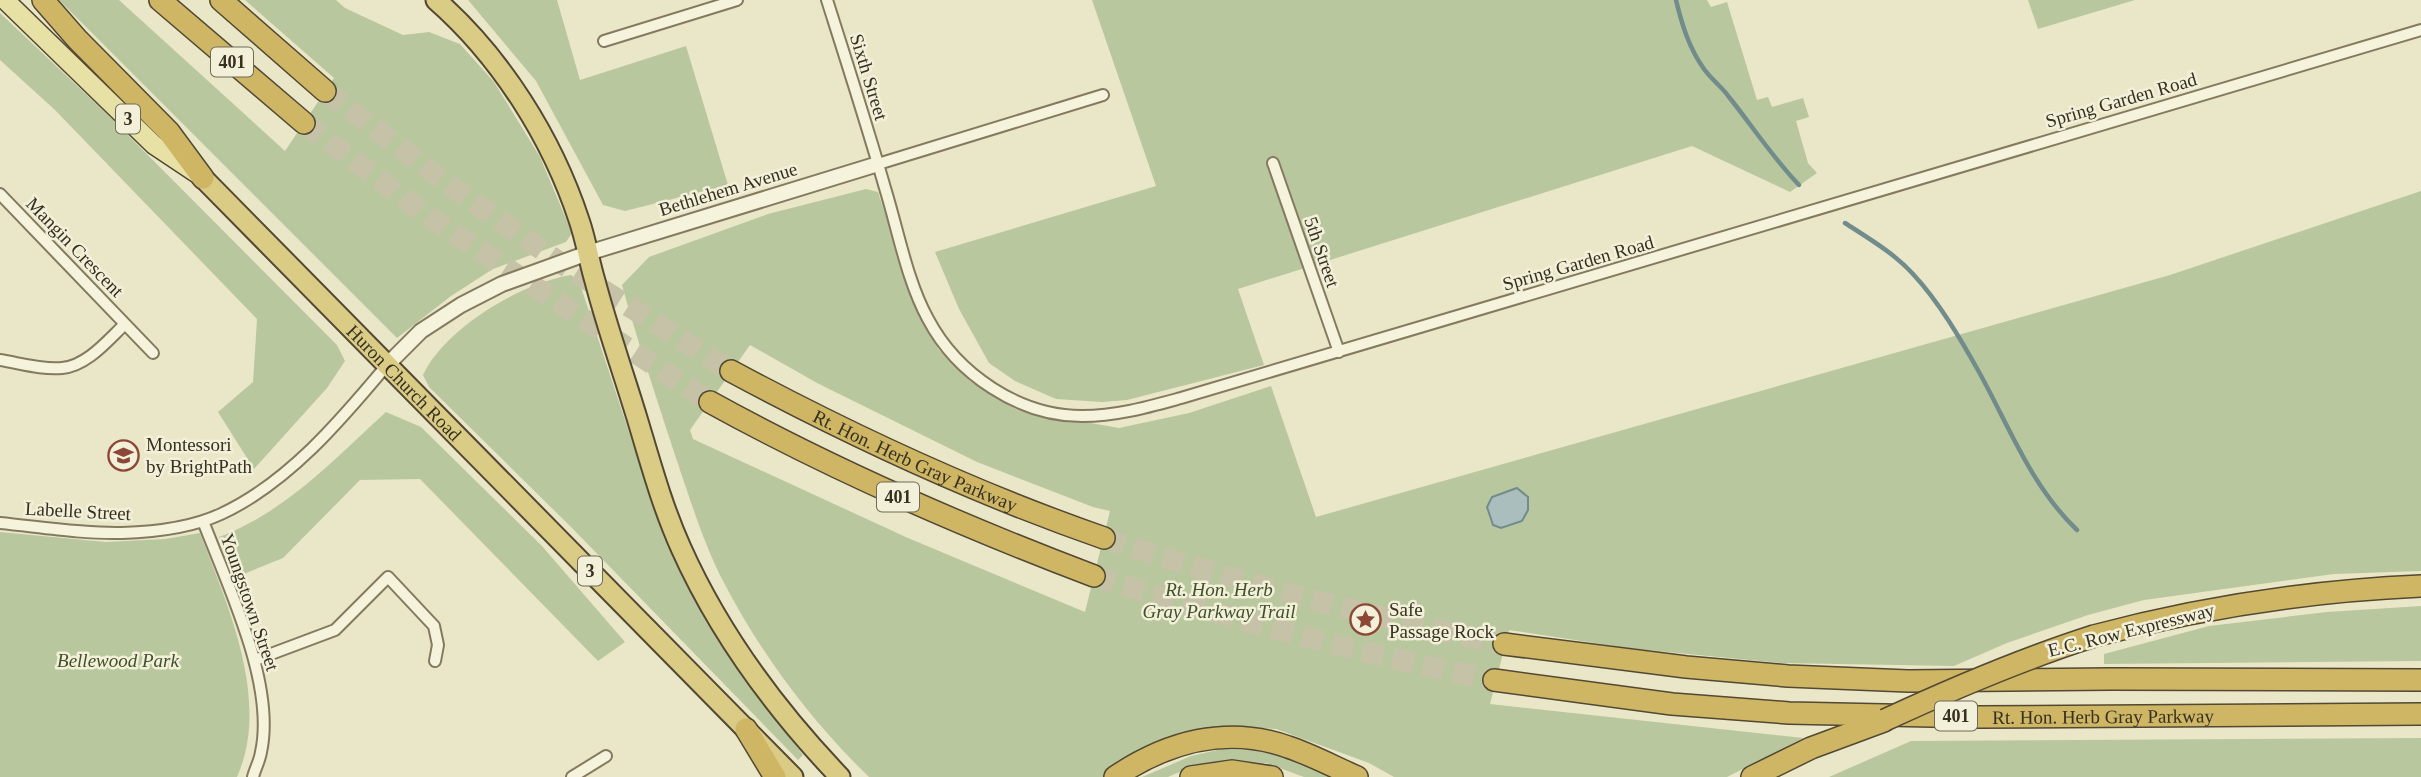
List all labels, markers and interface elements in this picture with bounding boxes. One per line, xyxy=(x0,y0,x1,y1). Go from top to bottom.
street label: Sixth Street xyxy=(846,31,892,123)
road number: 401 xyxy=(211,48,253,76)
street label: Spring Garden Road xyxy=(2043,68,2199,132)
road number: 3 xyxy=(116,104,140,134)
street label: Bethlehem Avenue xyxy=(656,158,800,220)
street label: Mangin Crescent xyxy=(22,193,128,302)
street label: 5th Street xyxy=(1300,214,1344,291)
street label: Spring Garden Road xyxy=(1500,231,1656,295)
street label: Huron Church Road xyxy=(343,320,466,445)
street label: Rt. Hon. Herb Gray Parkway xyxy=(810,405,1021,515)
place label: Montessori by BrightPath xyxy=(146,434,253,477)
school or university icon: Montessori by BrightPath xyxy=(106,438,140,472)
road number: 401 xyxy=(877,482,919,512)
street label: Labelle Street xyxy=(25,498,132,524)
street label: Youngstown Street xyxy=(217,530,284,674)
road number: 3 xyxy=(578,556,602,586)
park label: Rt. Hon. Herb Gray Parkway Trail xyxy=(1142,579,1296,622)
place label: Safe Passage Rock xyxy=(1389,599,1495,642)
street label: E.C. Row Expressway xyxy=(2046,599,2217,661)
place icon: Safe Passage Rock xyxy=(1349,603,1383,637)
park label: Bellewood Park xyxy=(57,650,180,671)
road number: 401 xyxy=(1935,702,1977,730)
street label: Rt. Hon. Herb Gray Parkway xyxy=(1992,705,2214,727)

